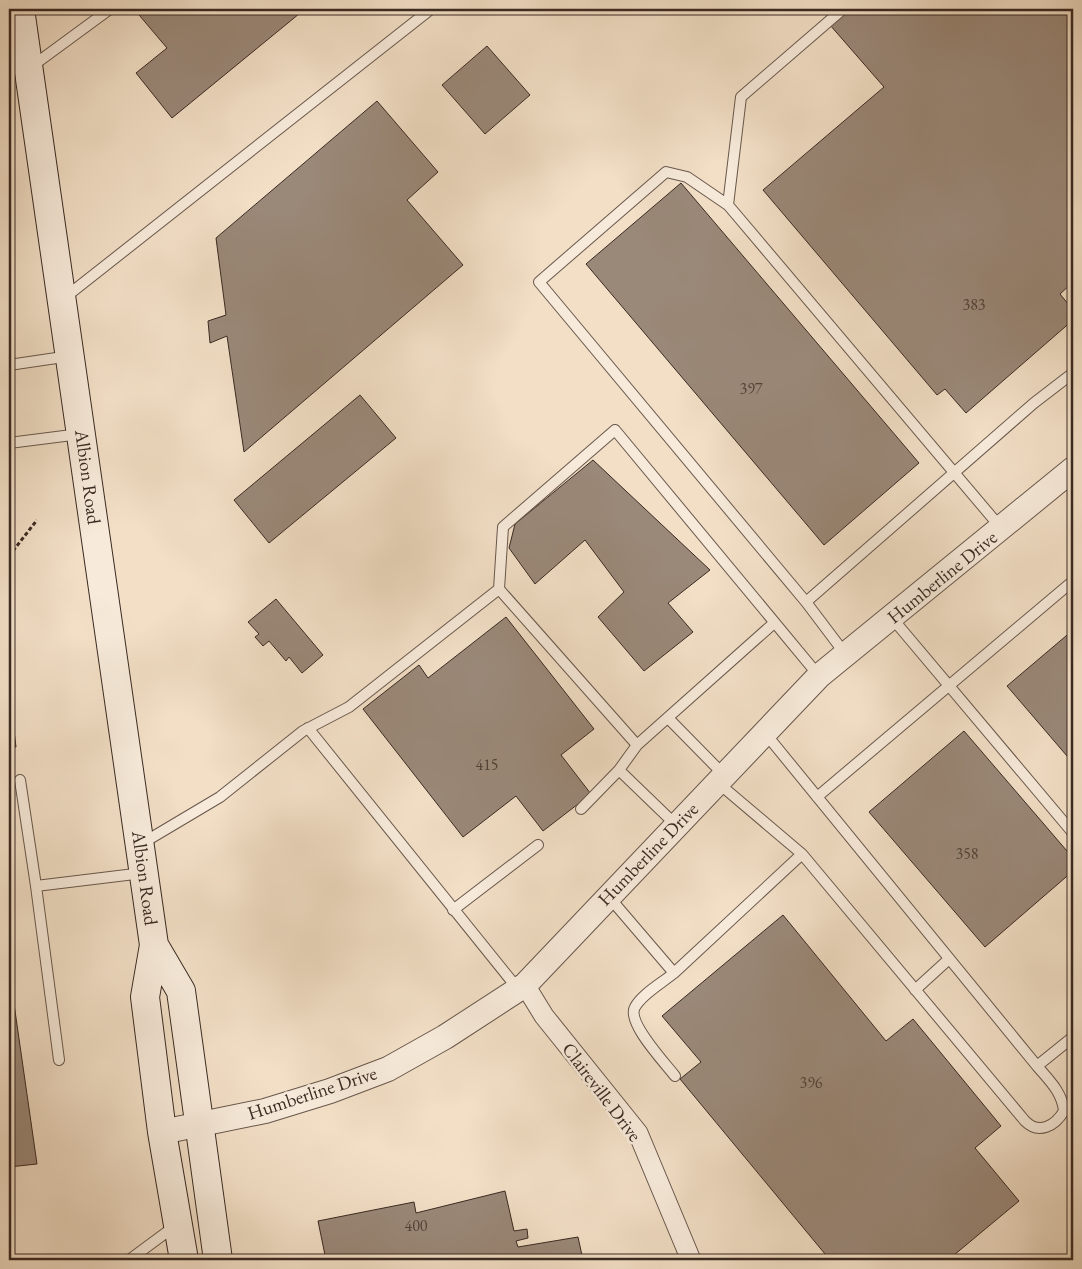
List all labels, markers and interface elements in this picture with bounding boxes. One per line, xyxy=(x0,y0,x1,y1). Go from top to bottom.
house number: 383 xyxy=(962,294,986,315)
house number: 397 xyxy=(739,378,763,399)
street label: Albion Road xyxy=(69,427,107,526)
street label: Humberline Drive xyxy=(882,525,1002,629)
house number: 415 xyxy=(475,754,499,775)
street label: Humberline Drive xyxy=(592,797,704,911)
street label: Albion Road xyxy=(126,828,164,927)
house number: 358 xyxy=(955,843,979,864)
street label: Claireville Drive xyxy=(557,1037,647,1147)
street label: Humberline Drive xyxy=(244,1060,380,1126)
house number: 396 xyxy=(799,1072,823,1093)
house number: 400 xyxy=(404,1215,428,1236)

